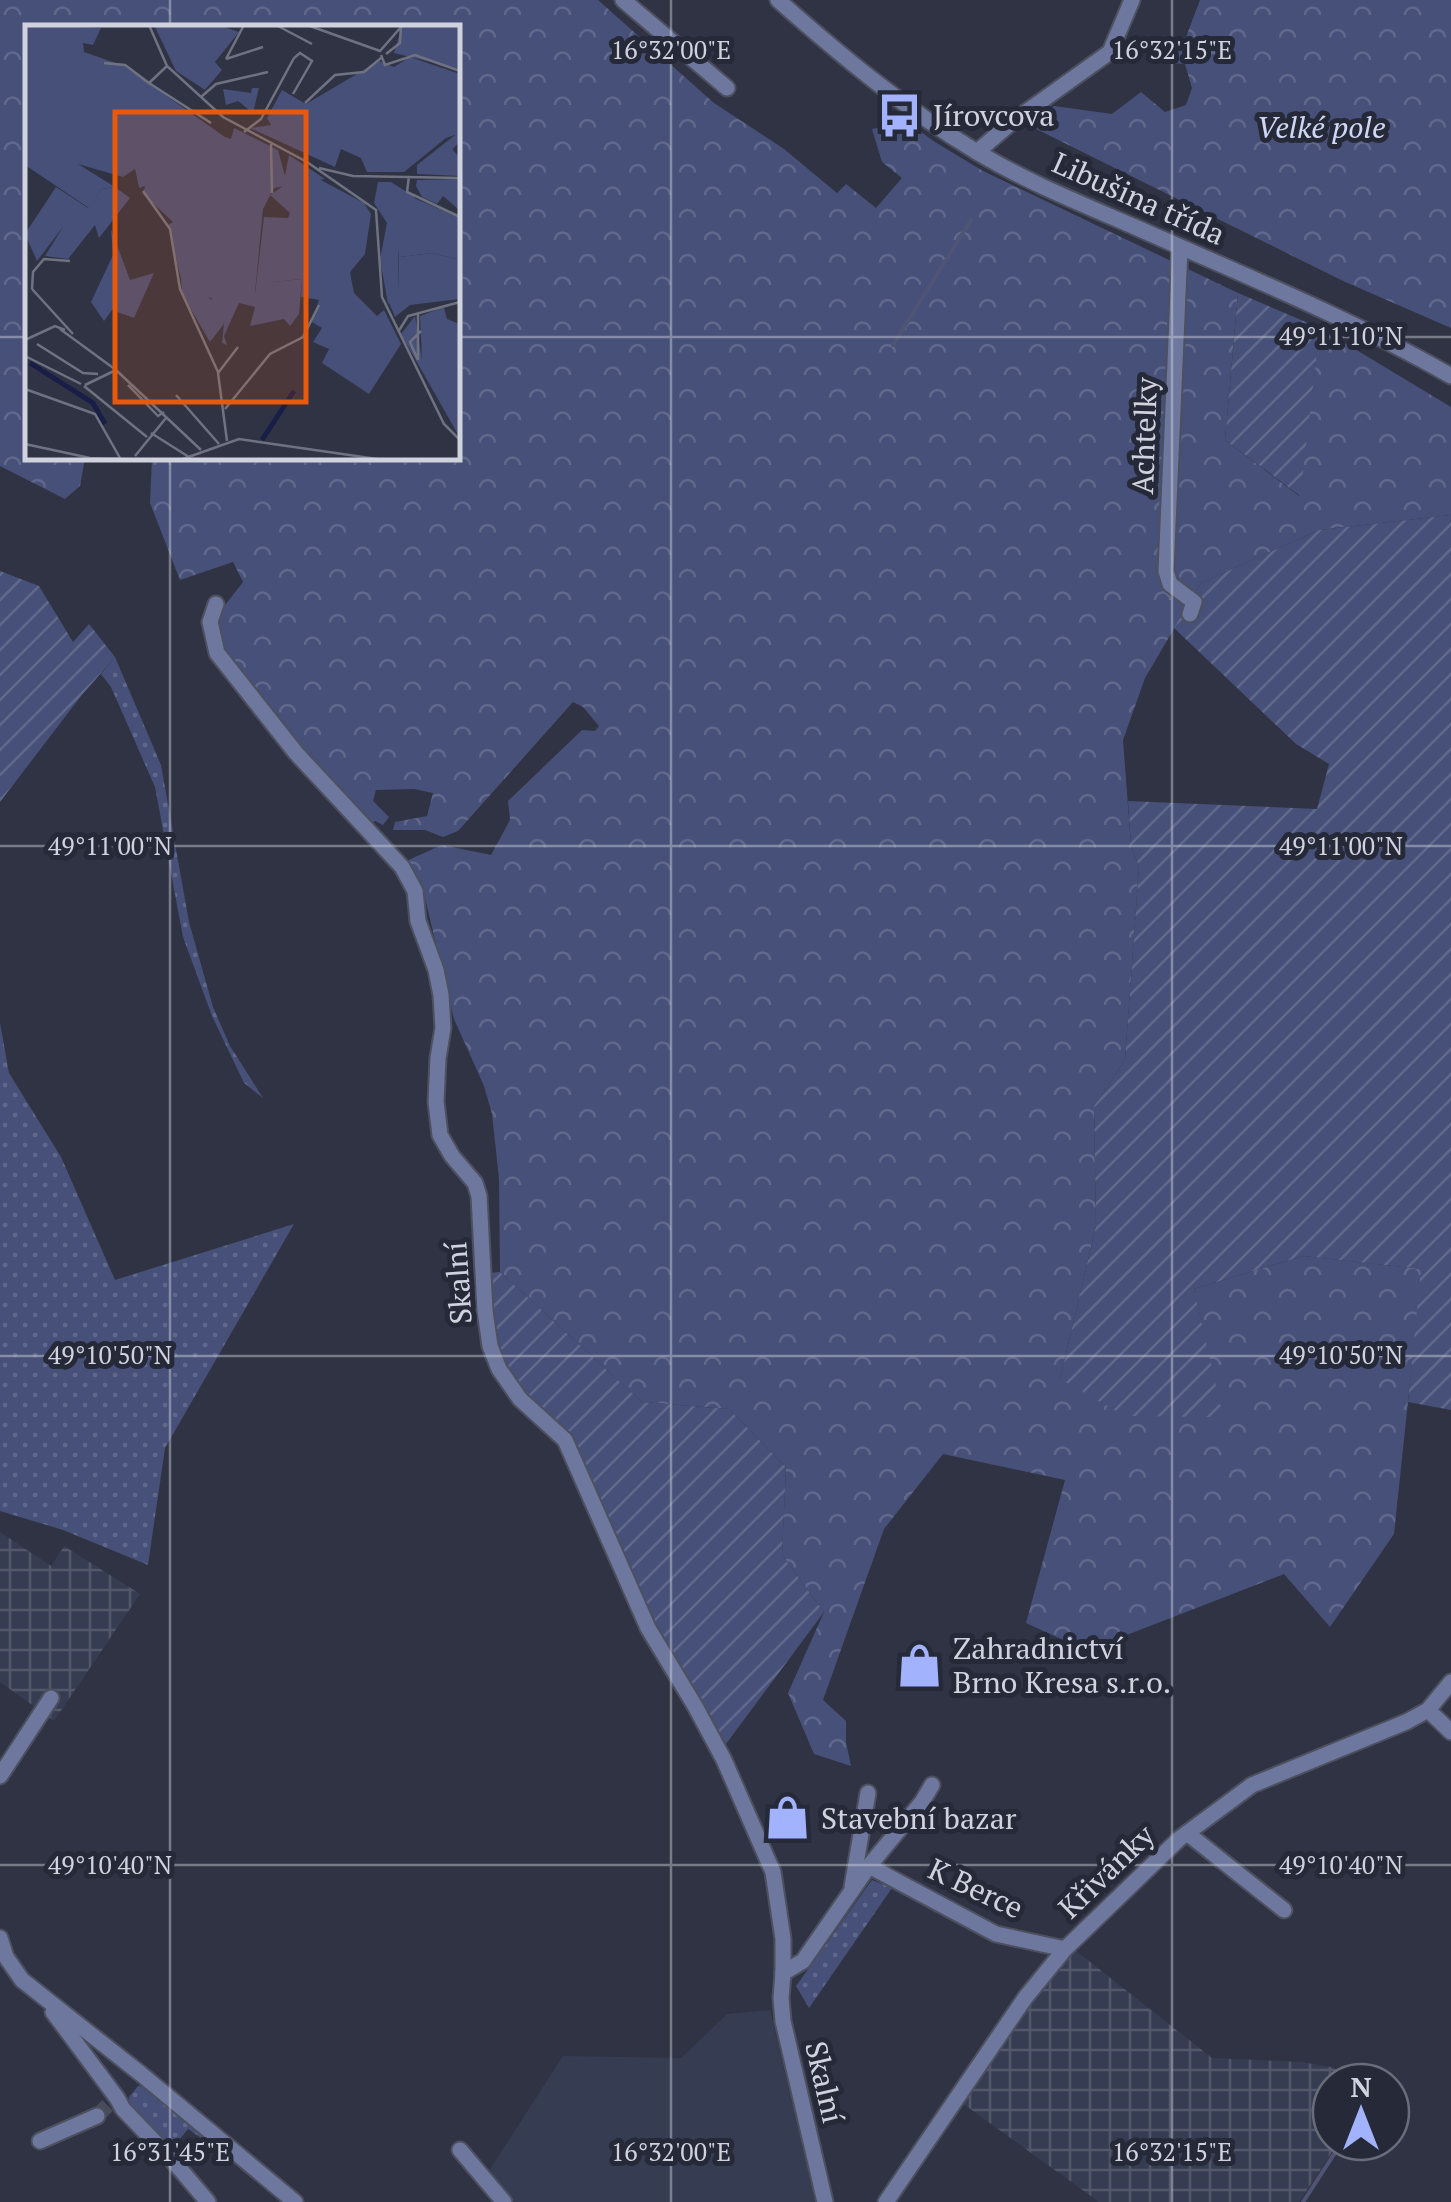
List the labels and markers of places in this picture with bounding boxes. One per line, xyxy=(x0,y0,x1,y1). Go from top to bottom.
bus stop icon: Jírovcova xyxy=(876,91,924,139)
place label: Jírovcova xyxy=(933,95,1054,135)
place label: Zahradnictví Brno Kresa s.r.o. xyxy=(953,1628,1171,1702)
shop icon: Zahradnictví Brno Kresa s.r.o. xyxy=(896,1641,944,1689)
shop icon: Stavební bazar xyxy=(764,1794,812,1842)
place label: Stavební bazar xyxy=(821,1798,1017,1838)

